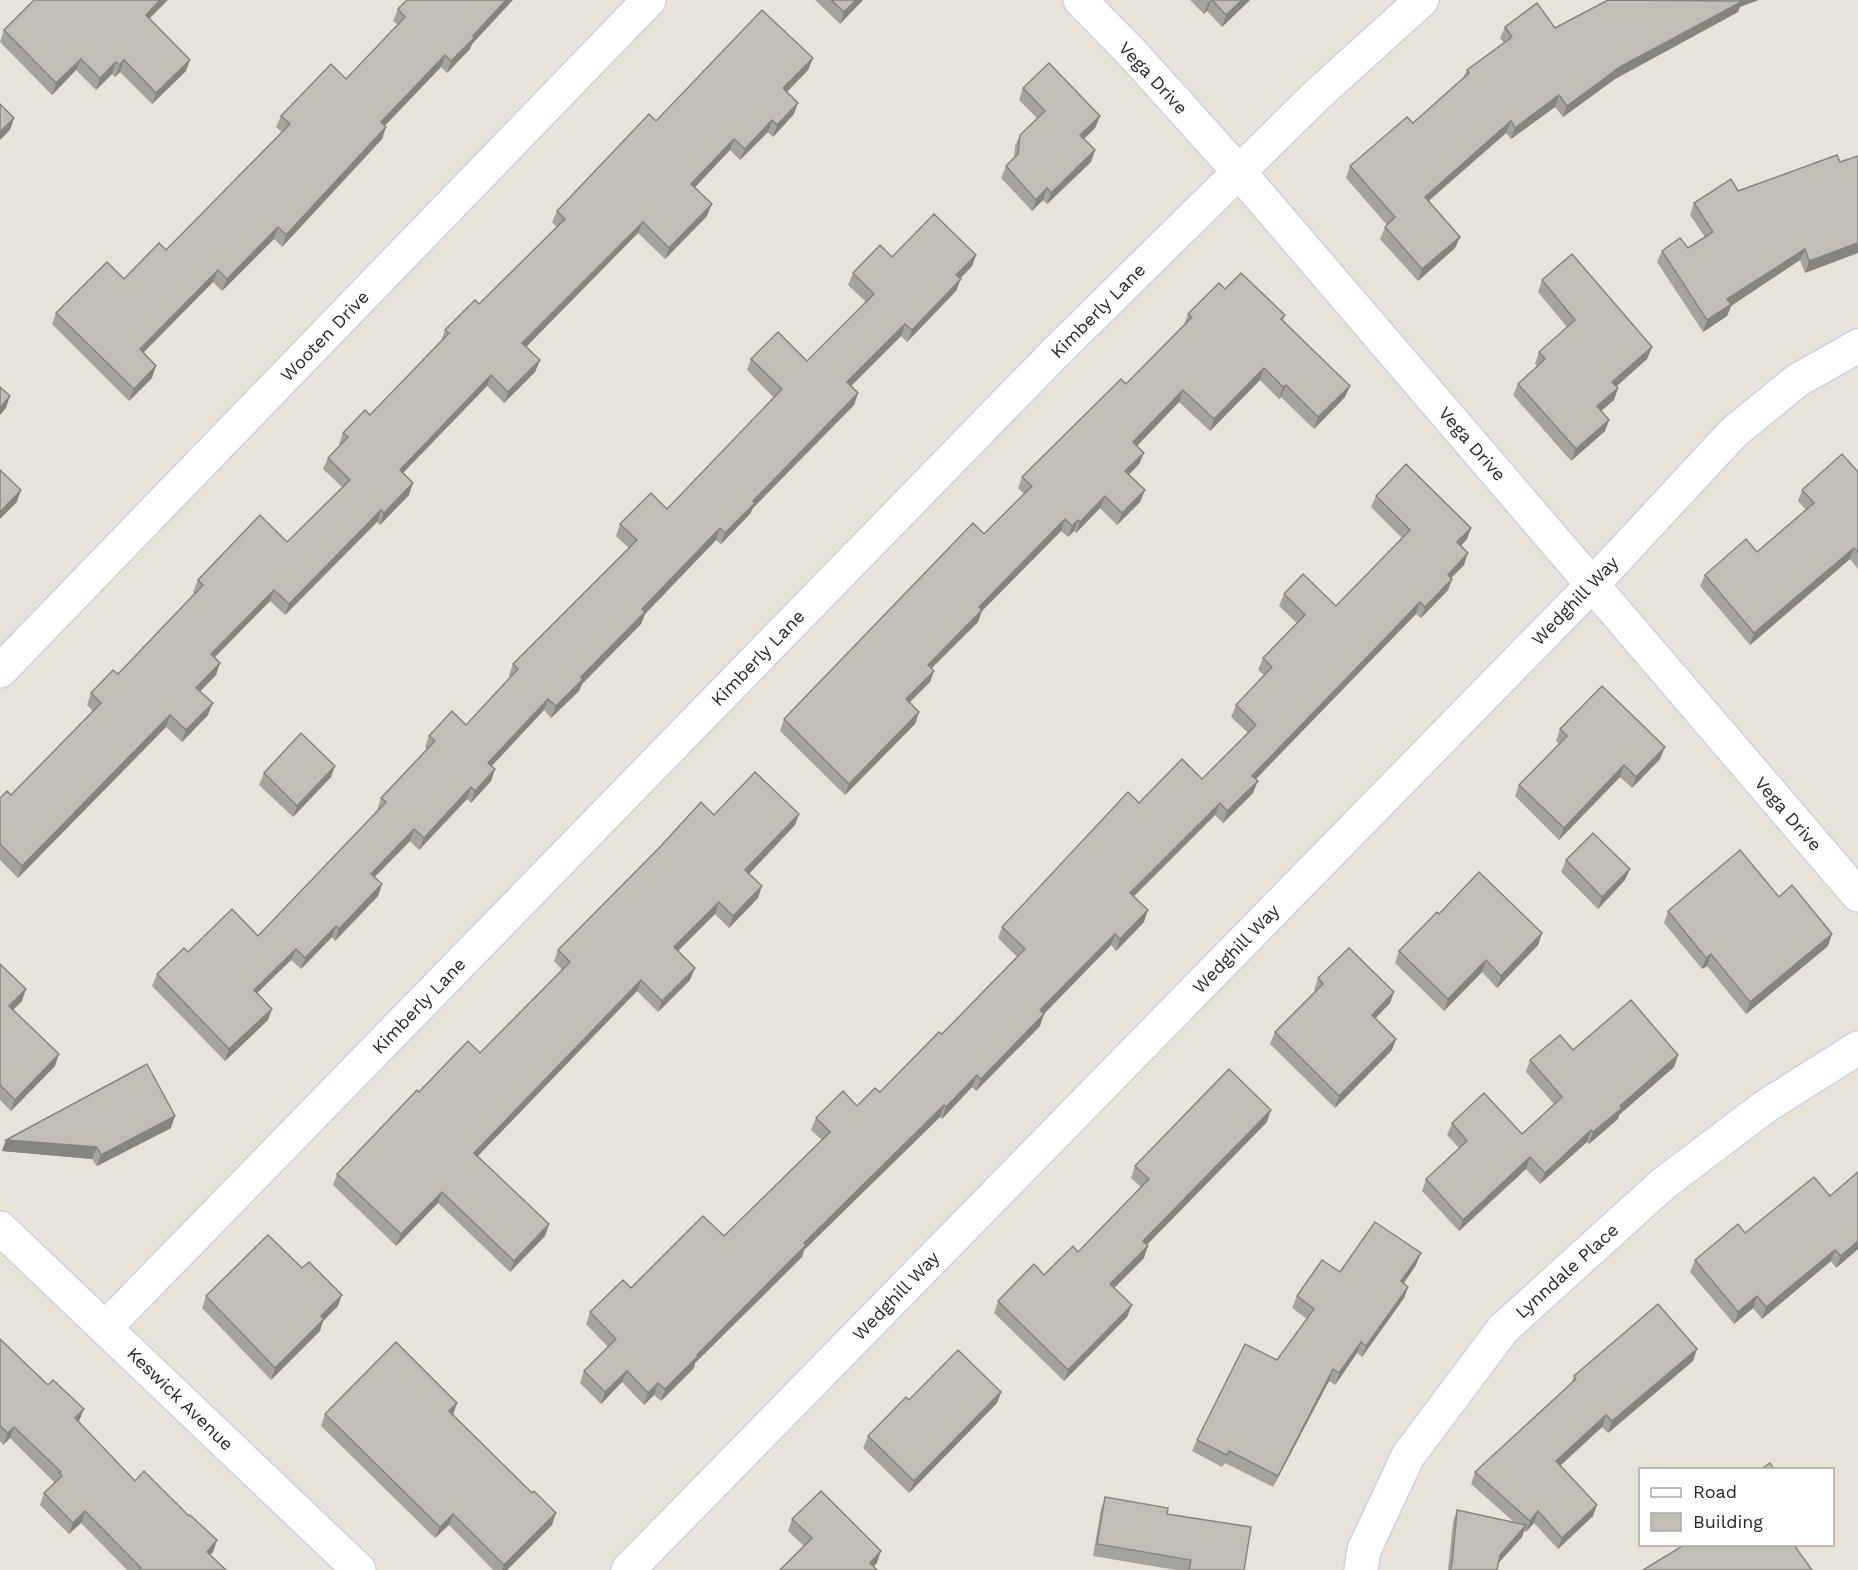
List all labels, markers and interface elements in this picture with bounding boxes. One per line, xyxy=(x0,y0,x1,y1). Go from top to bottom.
street label: Vega Drive xyxy=(1114,37,1192,118)
street label: Kimberly Lane xyxy=(1046,259,1149,362)
street label: Wooten Drive xyxy=(276,286,373,385)
street label: Vega Drive xyxy=(1434,402,1510,485)
street label: Wedghill Way xyxy=(1527,551,1623,649)
street label: Kimberly Lane xyxy=(707,605,809,710)
street label: Vega Drive xyxy=(1750,772,1826,855)
street label: Wedghill Way xyxy=(1188,899,1284,997)
street label: Kimberly Lane xyxy=(368,953,470,1058)
street label: Lynndale Place xyxy=(1511,1219,1623,1322)
street label: Wedghill Way xyxy=(848,1246,944,1344)
street label: Keswick Avenue xyxy=(123,1343,238,1455)
legend xyxy=(1639,1468,1834,1546)
text: Road xyxy=(1693,1481,1737,1502)
text: Building xyxy=(1693,1511,1763,1532)

